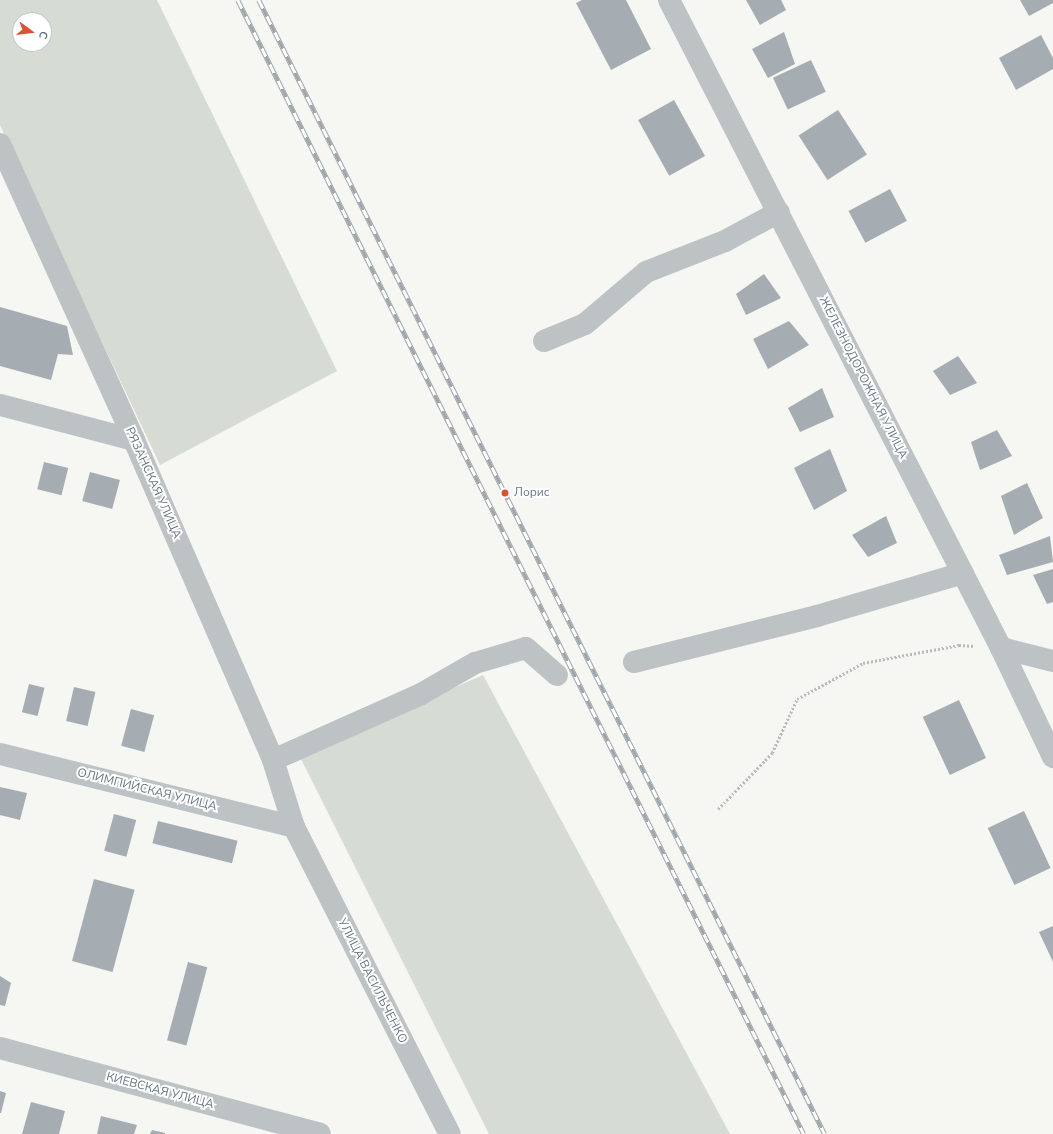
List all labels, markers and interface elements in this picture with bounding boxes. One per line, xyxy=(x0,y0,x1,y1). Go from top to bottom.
north arrow xyxy=(12,12,52,52)
text: С xyxy=(35,29,51,41)
street label: ЖЕЛЕЗНОДОРОЖНАЯ УЛИЦА xyxy=(816,295,910,461)
street label: РЯЗАНСКАЯ УЛИЦА xyxy=(122,425,184,541)
place label: Лорис xyxy=(514,486,549,500)
marker: Лорис xyxy=(499,487,511,499)
street label: ОЛИМПИЙСКАЯ УЛИЦА xyxy=(76,766,218,814)
street label: УЛИЦА ВАСИЛЬЧЕНКО xyxy=(334,916,410,1046)
street label: КИЕВСКАЯ УЛИЦА xyxy=(105,1070,215,1112)

